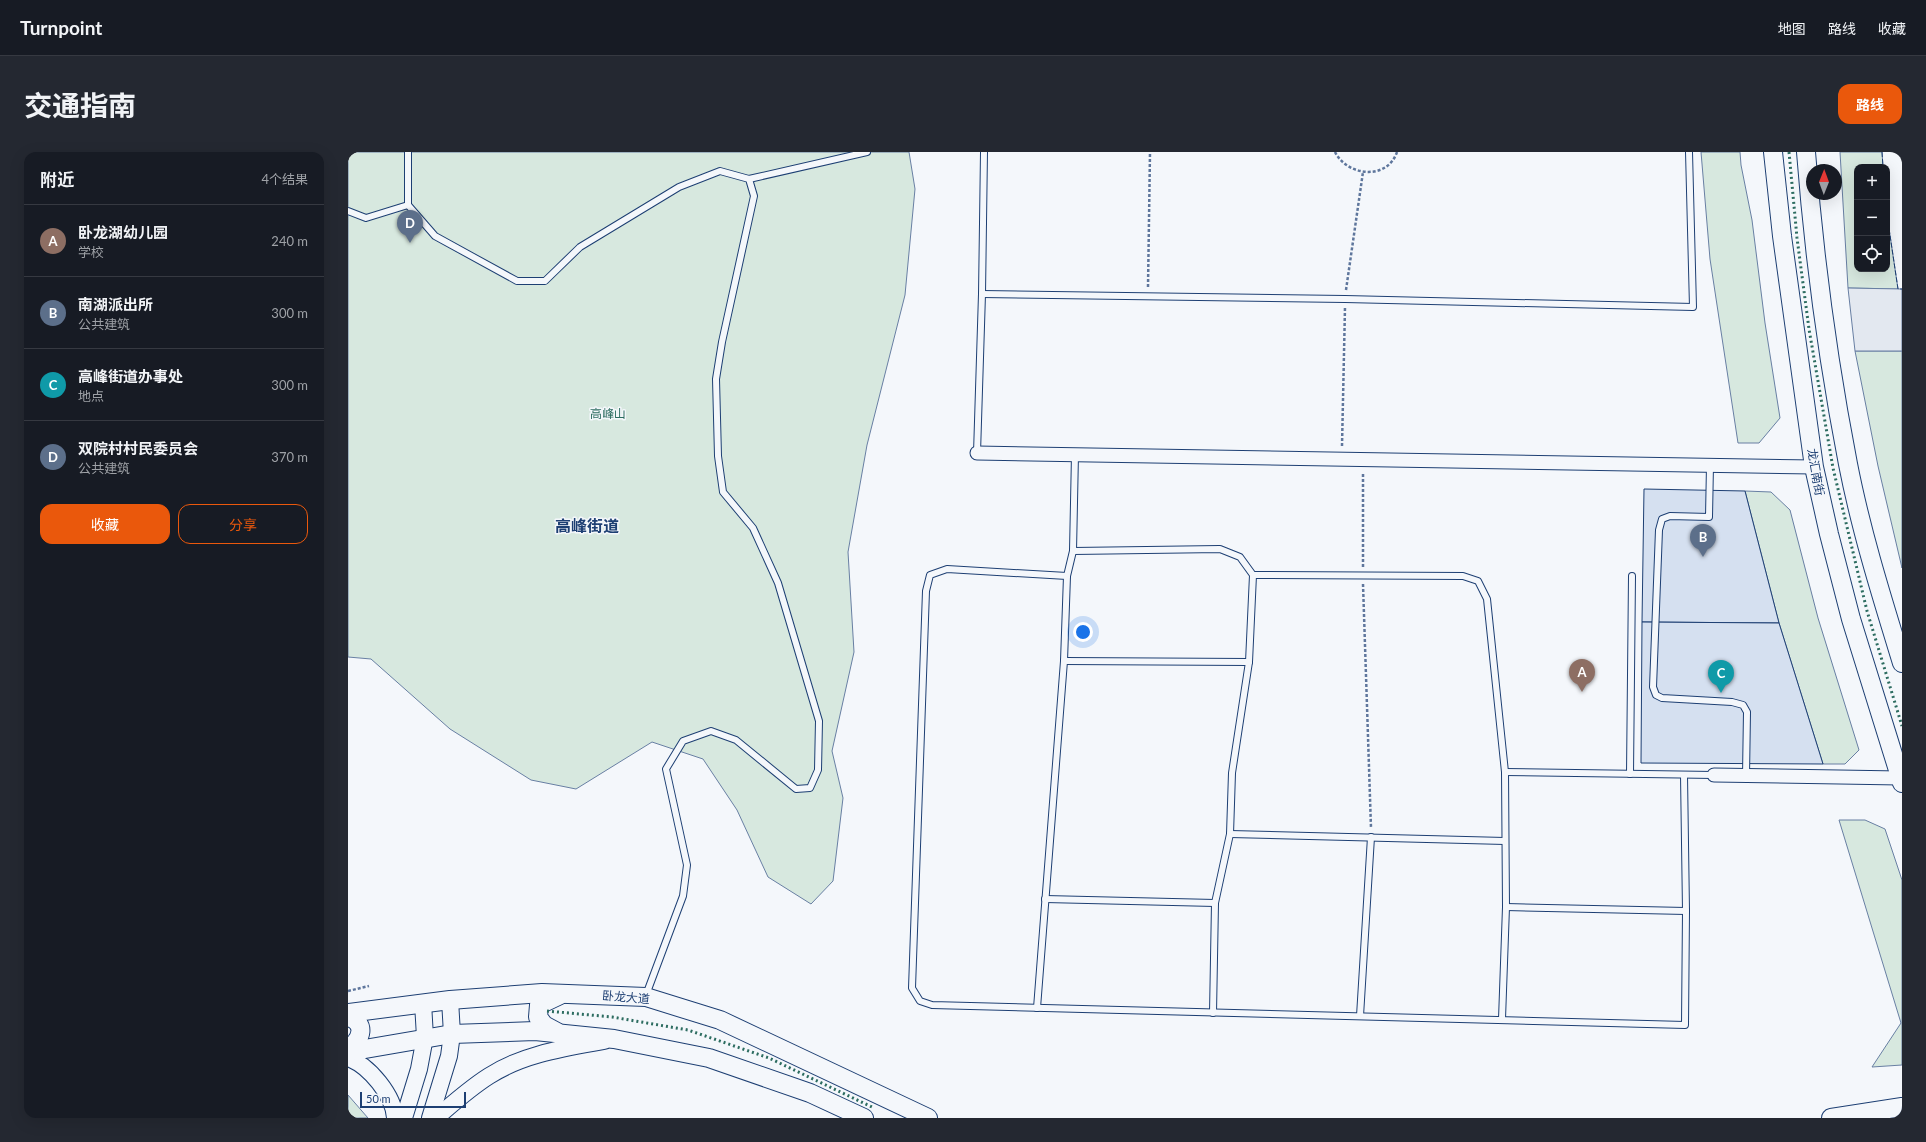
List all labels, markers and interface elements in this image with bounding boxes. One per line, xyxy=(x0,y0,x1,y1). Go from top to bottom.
text: Turnpoint xyxy=(20,16,102,39)
text: 地图 xyxy=(1778,20,1806,37)
text: 路线 xyxy=(1828,20,1856,37)
text: 收藏 xyxy=(1878,20,1906,37)
button: 路线 xyxy=(1838,84,1902,124)
text: 交通指南 xyxy=(24,88,136,122)
north arrow xyxy=(1806,164,1842,200)
map controls xyxy=(1854,164,1890,272)
button: + xyxy=(1854,164,1890,200)
text: 附近 xyxy=(40,169,74,190)
text: 4个结果 xyxy=(261,171,308,187)
button: − xyxy=(1854,200,1890,236)
pin: D xyxy=(397,210,423,243)
text: 卧龙湖幼儿园 xyxy=(78,223,168,241)
text: A xyxy=(48,233,58,249)
text: 240 m xyxy=(271,233,308,249)
button: locate xyxy=(1854,236,1890,272)
text: 学校 xyxy=(78,244,104,260)
text: 南湖派出所 xyxy=(78,295,153,313)
text: B xyxy=(49,305,57,321)
text: 300 m xyxy=(271,305,308,321)
text: 公共建筑 xyxy=(78,316,130,332)
text: 高峰街道办事处 xyxy=(78,367,183,385)
text: C xyxy=(49,377,57,393)
text: 300 m xyxy=(271,377,308,393)
text: 地点 xyxy=(78,388,104,404)
park label: 高峰山 xyxy=(590,406,626,421)
text: 双院村村民委员会 xyxy=(78,439,198,457)
street label: 龙汇南街 xyxy=(1804,447,1828,497)
text: D xyxy=(48,449,58,465)
text: 370 m xyxy=(271,449,308,465)
text: 公共建筑 xyxy=(78,460,130,476)
button: 收藏 xyxy=(40,504,170,544)
button: 分享 xyxy=(178,504,308,544)
district label: 高峰街道 xyxy=(555,516,619,535)
pin: B xyxy=(1690,524,1716,557)
your location xyxy=(1073,622,1093,642)
pin: A xyxy=(1569,659,1595,692)
pin: C xyxy=(1708,660,1734,693)
street label: 卧龙大道 xyxy=(601,987,651,1007)
scale bar xyxy=(360,1090,466,1109)
text: 50 m xyxy=(366,1092,391,1105)

